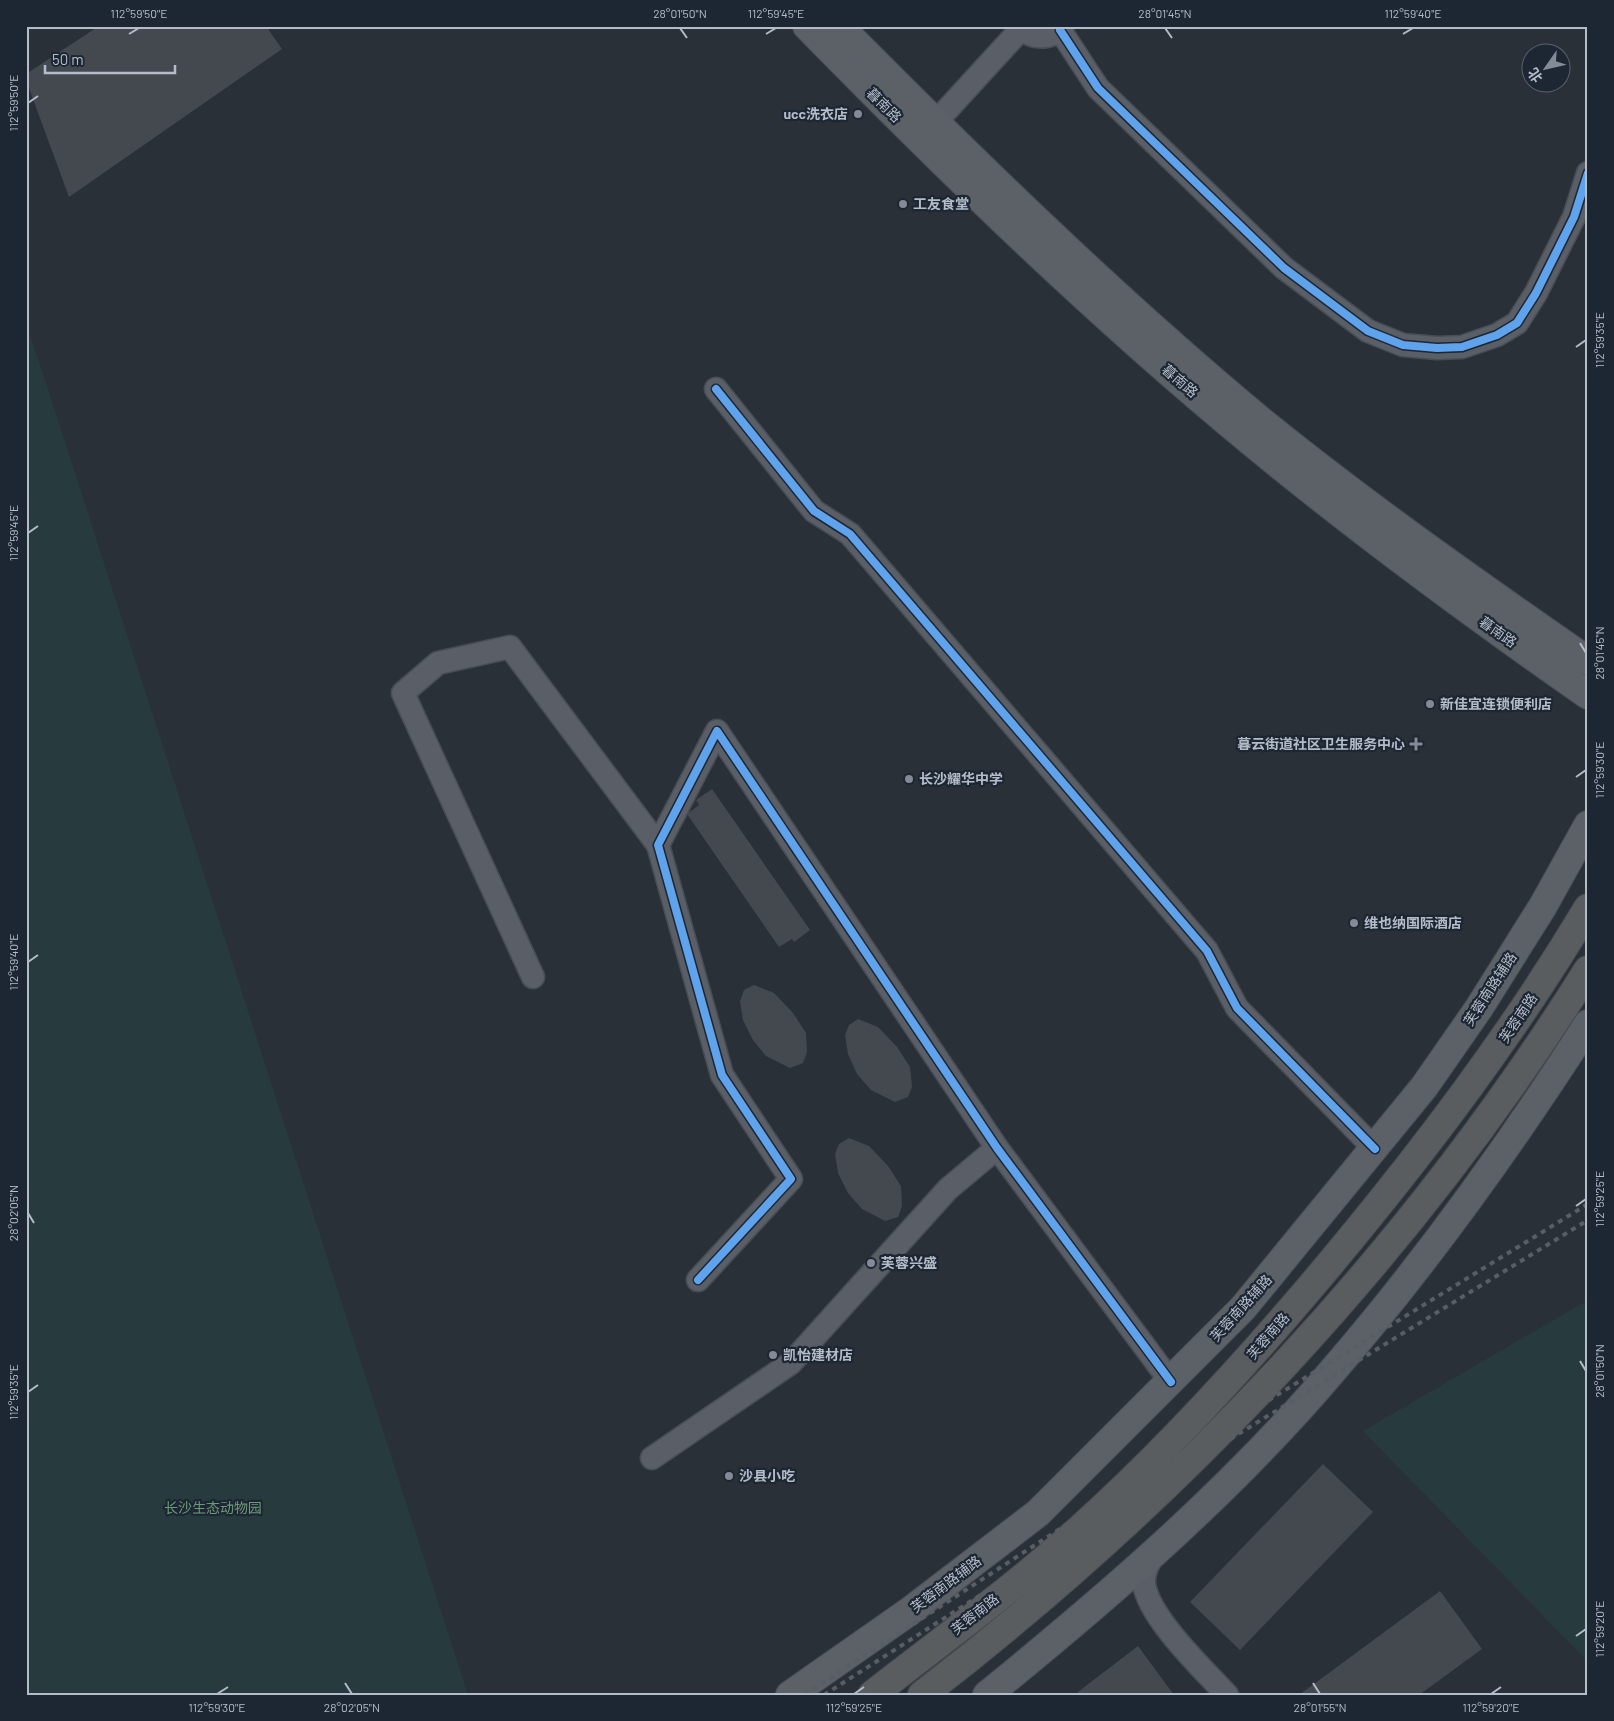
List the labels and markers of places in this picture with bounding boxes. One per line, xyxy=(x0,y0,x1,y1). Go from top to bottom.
place label: ucc洗衣店 xyxy=(783,105,848,122)
marker: ucc洗衣店 xyxy=(852,108,864,120)
place label: 工友食堂 xyxy=(913,195,969,212)
marker: 工友食堂 xyxy=(897,198,909,210)
place label: 新佳宜连锁便利店 xyxy=(1440,695,1552,712)
marker: 新佳宜连锁便利店 xyxy=(1424,698,1436,710)
place label: 暮云街道社区卫生服务中心 xyxy=(1237,735,1405,752)
marker: 暮云街道社区卫生服务中心 xyxy=(1409,737,1423,751)
place label: 长沙耀华中学 xyxy=(919,770,1003,787)
marker: 长沙耀华中学 xyxy=(903,773,915,785)
place label: 维也纳国际酒店 xyxy=(1364,914,1462,931)
marker: 维也纳国际酒店 xyxy=(1348,917,1360,929)
place label: 芙蓉兴盛 xyxy=(881,1254,937,1271)
marker: 芙蓉兴盛 xyxy=(865,1257,877,1269)
place label: 凯怡建材店 xyxy=(783,1346,853,1363)
marker: 凯怡建材店 xyxy=(767,1349,779,1361)
place label: 沙县小吃 xyxy=(739,1467,795,1484)
marker: 沙县小吃 xyxy=(723,1470,735,1482)

